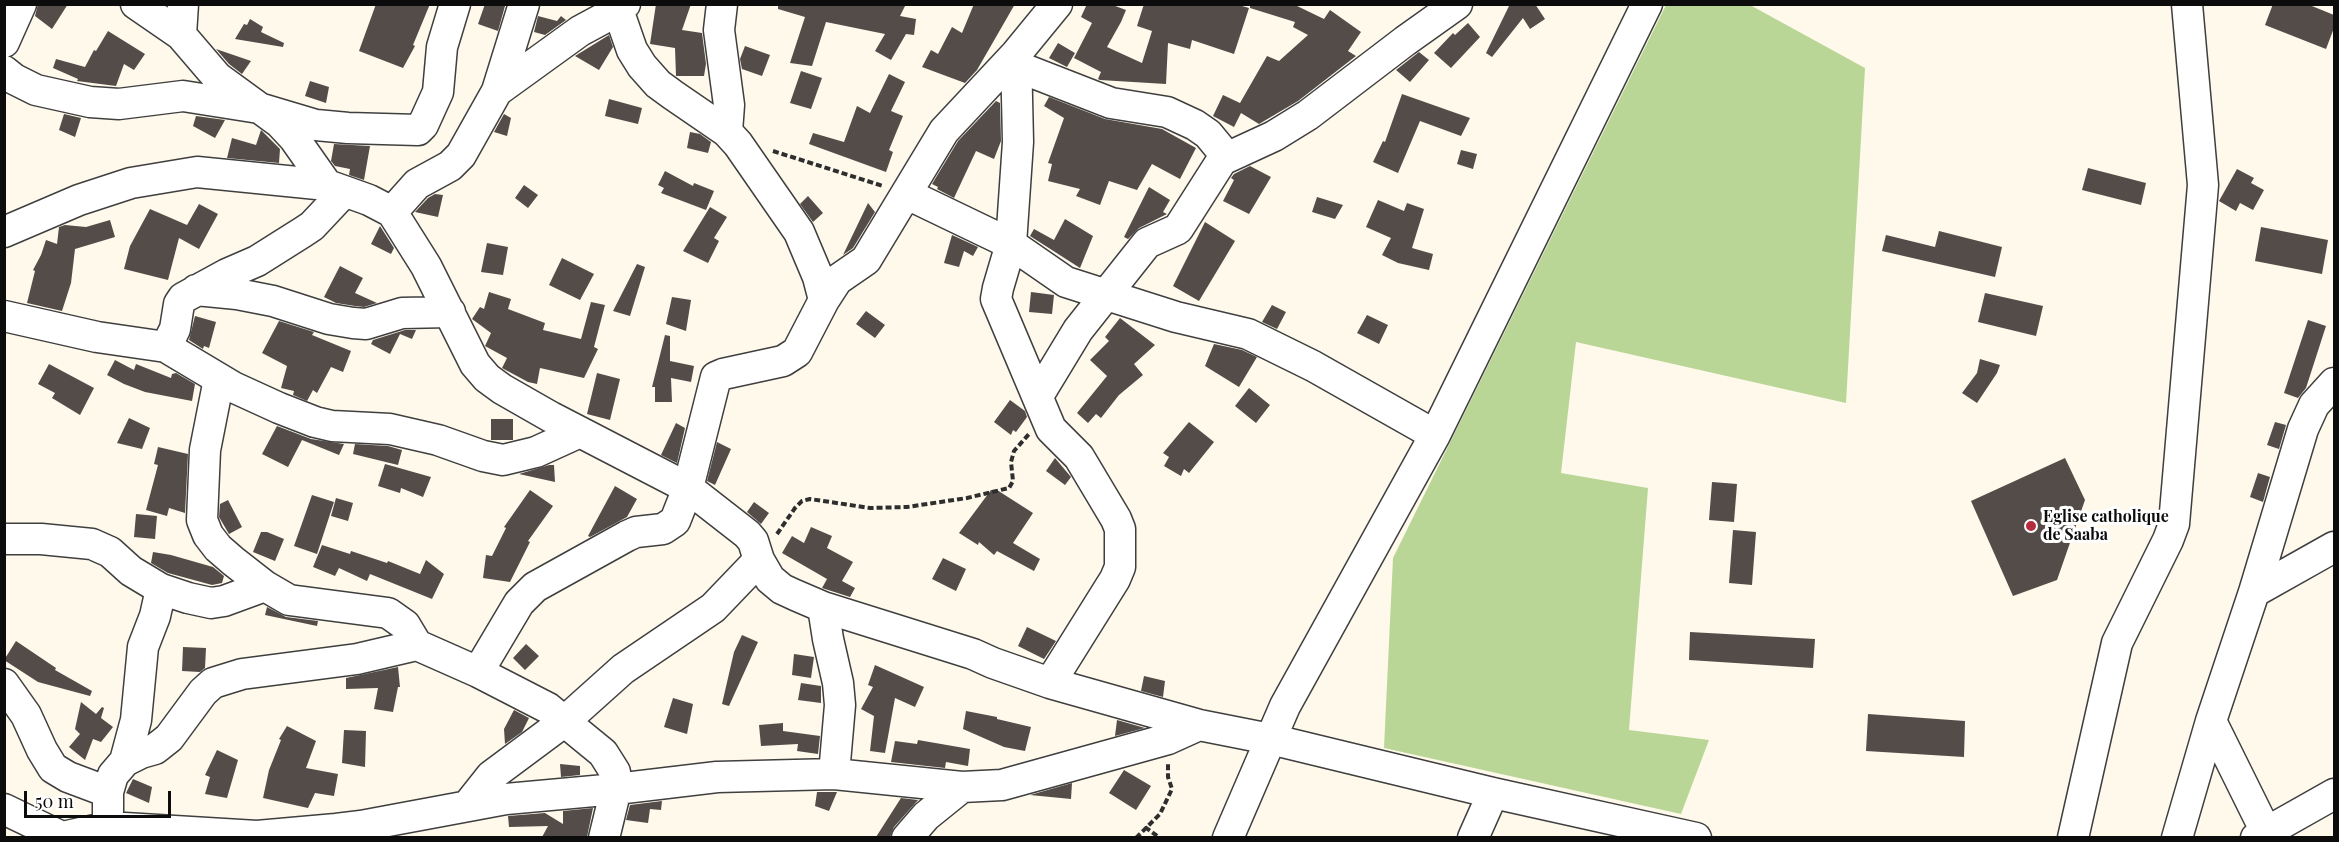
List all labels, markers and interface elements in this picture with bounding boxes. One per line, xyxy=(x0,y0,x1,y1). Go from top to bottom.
place label: Eglise catholique de Saaba xyxy=(2043,507,2169,545)
marker: Eglise catholique de Saaba xyxy=(2024,519,2038,533)
scale bar xyxy=(27,779,174,817)
text: 50 m xyxy=(35,789,74,813)

